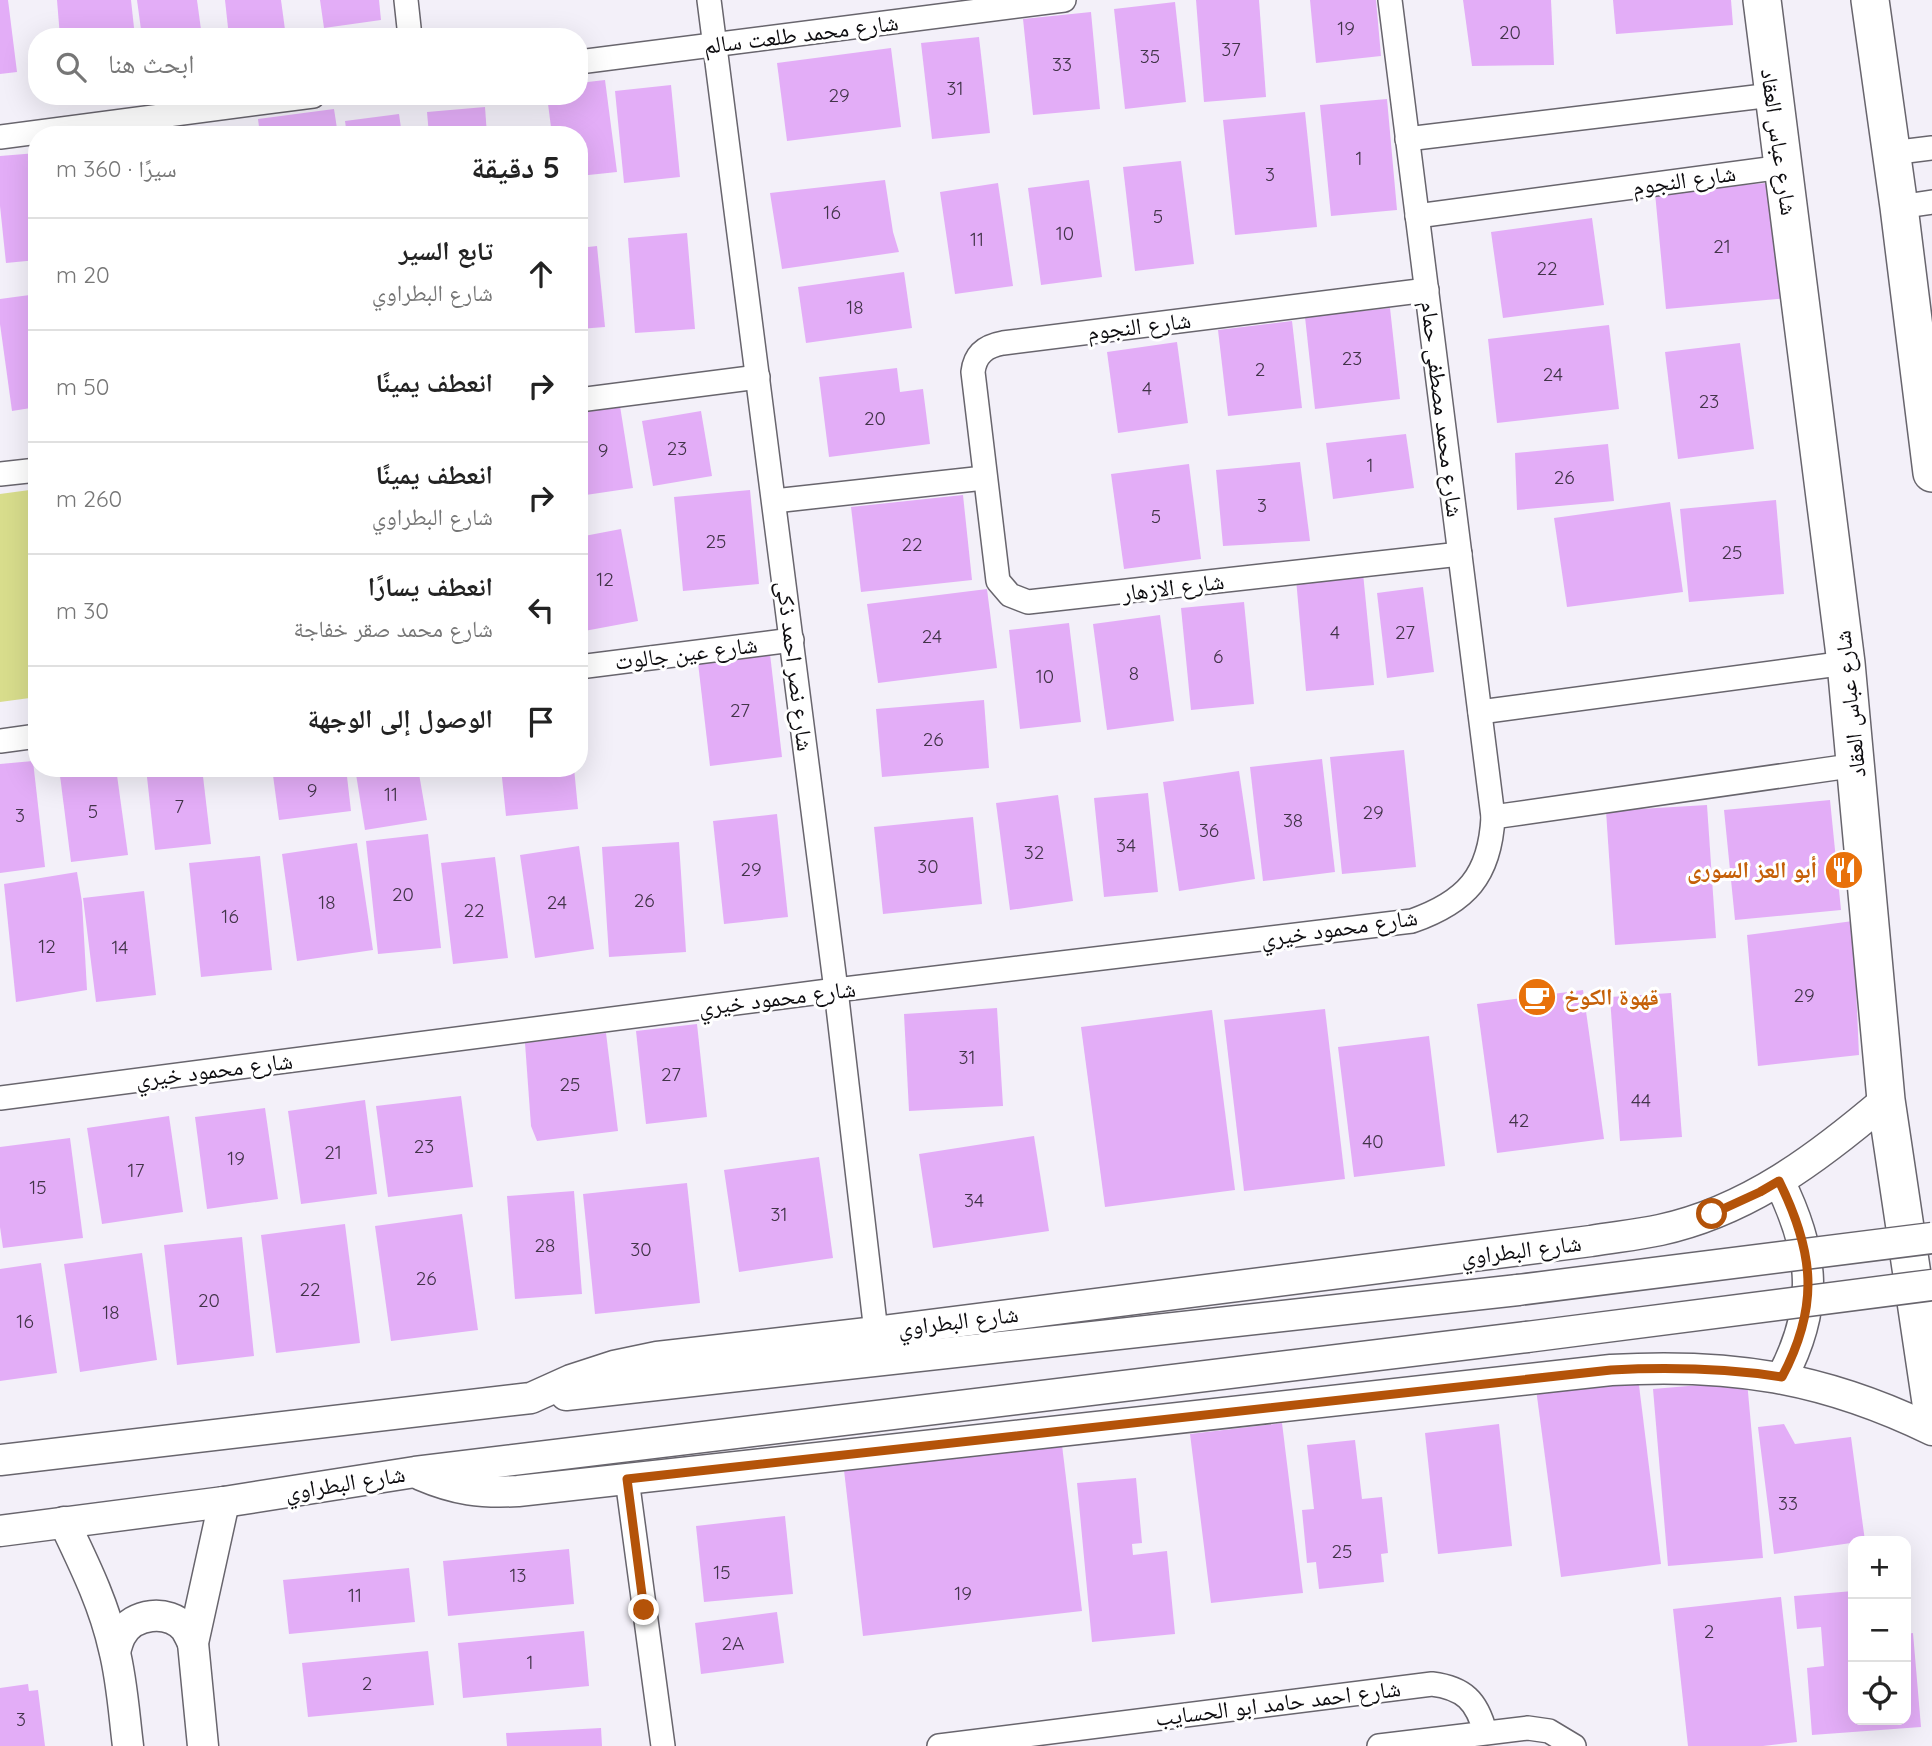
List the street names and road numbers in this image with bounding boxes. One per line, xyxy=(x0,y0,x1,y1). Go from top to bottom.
street label: شارع محمد طلعت سالم xyxy=(702,7,900,62)
street label: شارع عباس العقاد xyxy=(1754,67,1804,217)
street label: شارع النجوم xyxy=(1630,158,1738,203)
street label: شارع محمد مصطفى حمام xyxy=(1413,299,1470,519)
street label: شارع النجوم xyxy=(1085,305,1193,348)
street label: شارع الازهار xyxy=(1119,566,1226,608)
street label: شارع نصر احمد ذكى xyxy=(770,579,820,753)
street label: شارع عين جالوت xyxy=(613,629,759,677)
street label: شارع عباس العقاد xyxy=(1827,629,1873,779)
street label: شارع محمود خيري xyxy=(1259,902,1420,958)
street label: شارع محمود خيري xyxy=(697,973,858,1026)
street label: شارع محمود خيري xyxy=(134,1045,295,1098)
street label: شارع البطراوي xyxy=(1459,1228,1583,1276)
street label: شارع البطراوي xyxy=(896,1299,1020,1347)
street label: شارع البطراوي xyxy=(283,1459,408,1511)
street label: شارع احمد حامد ابو الحسايب xyxy=(1154,1673,1402,1733)

